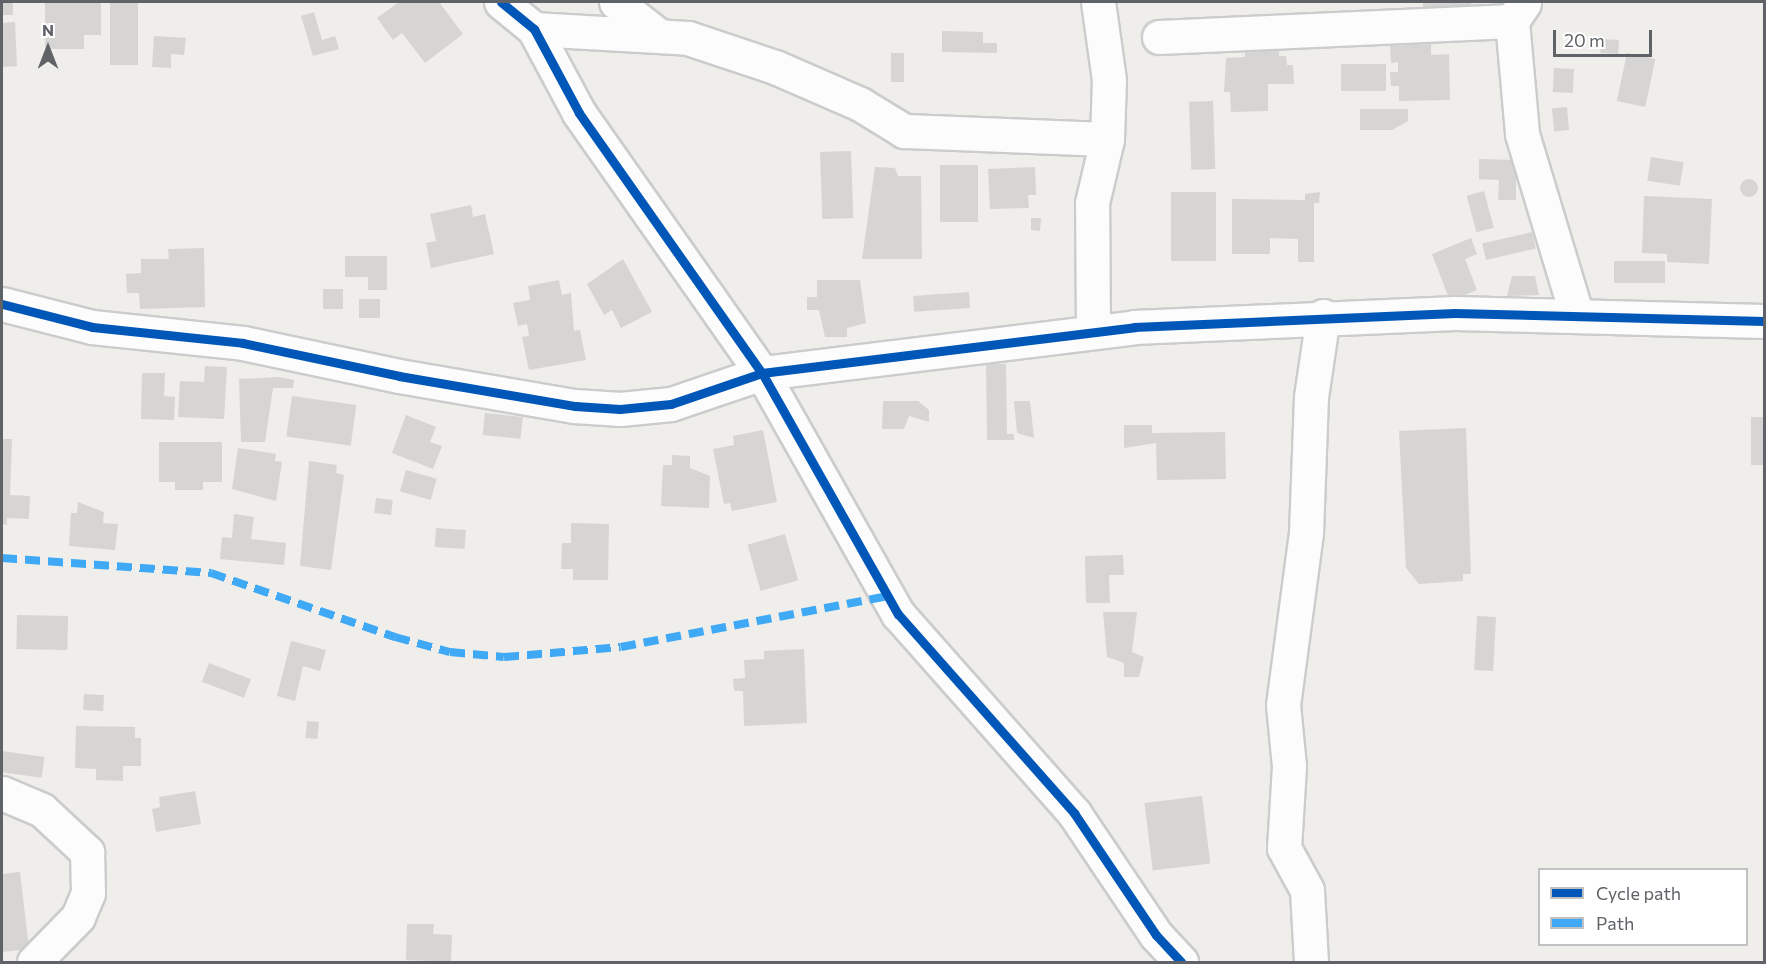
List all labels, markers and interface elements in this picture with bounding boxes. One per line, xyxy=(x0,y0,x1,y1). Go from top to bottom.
north arrow xyxy=(18,18,78,78)
scale bar xyxy=(1556,18,1655,56)
text: N xyxy=(42,20,54,39)
text: 20 m xyxy=(1564,29,1605,51)
legend xyxy=(1538,868,1748,946)
text: Cycle path xyxy=(1596,882,1681,904)
text: Path xyxy=(1596,912,1634,934)

